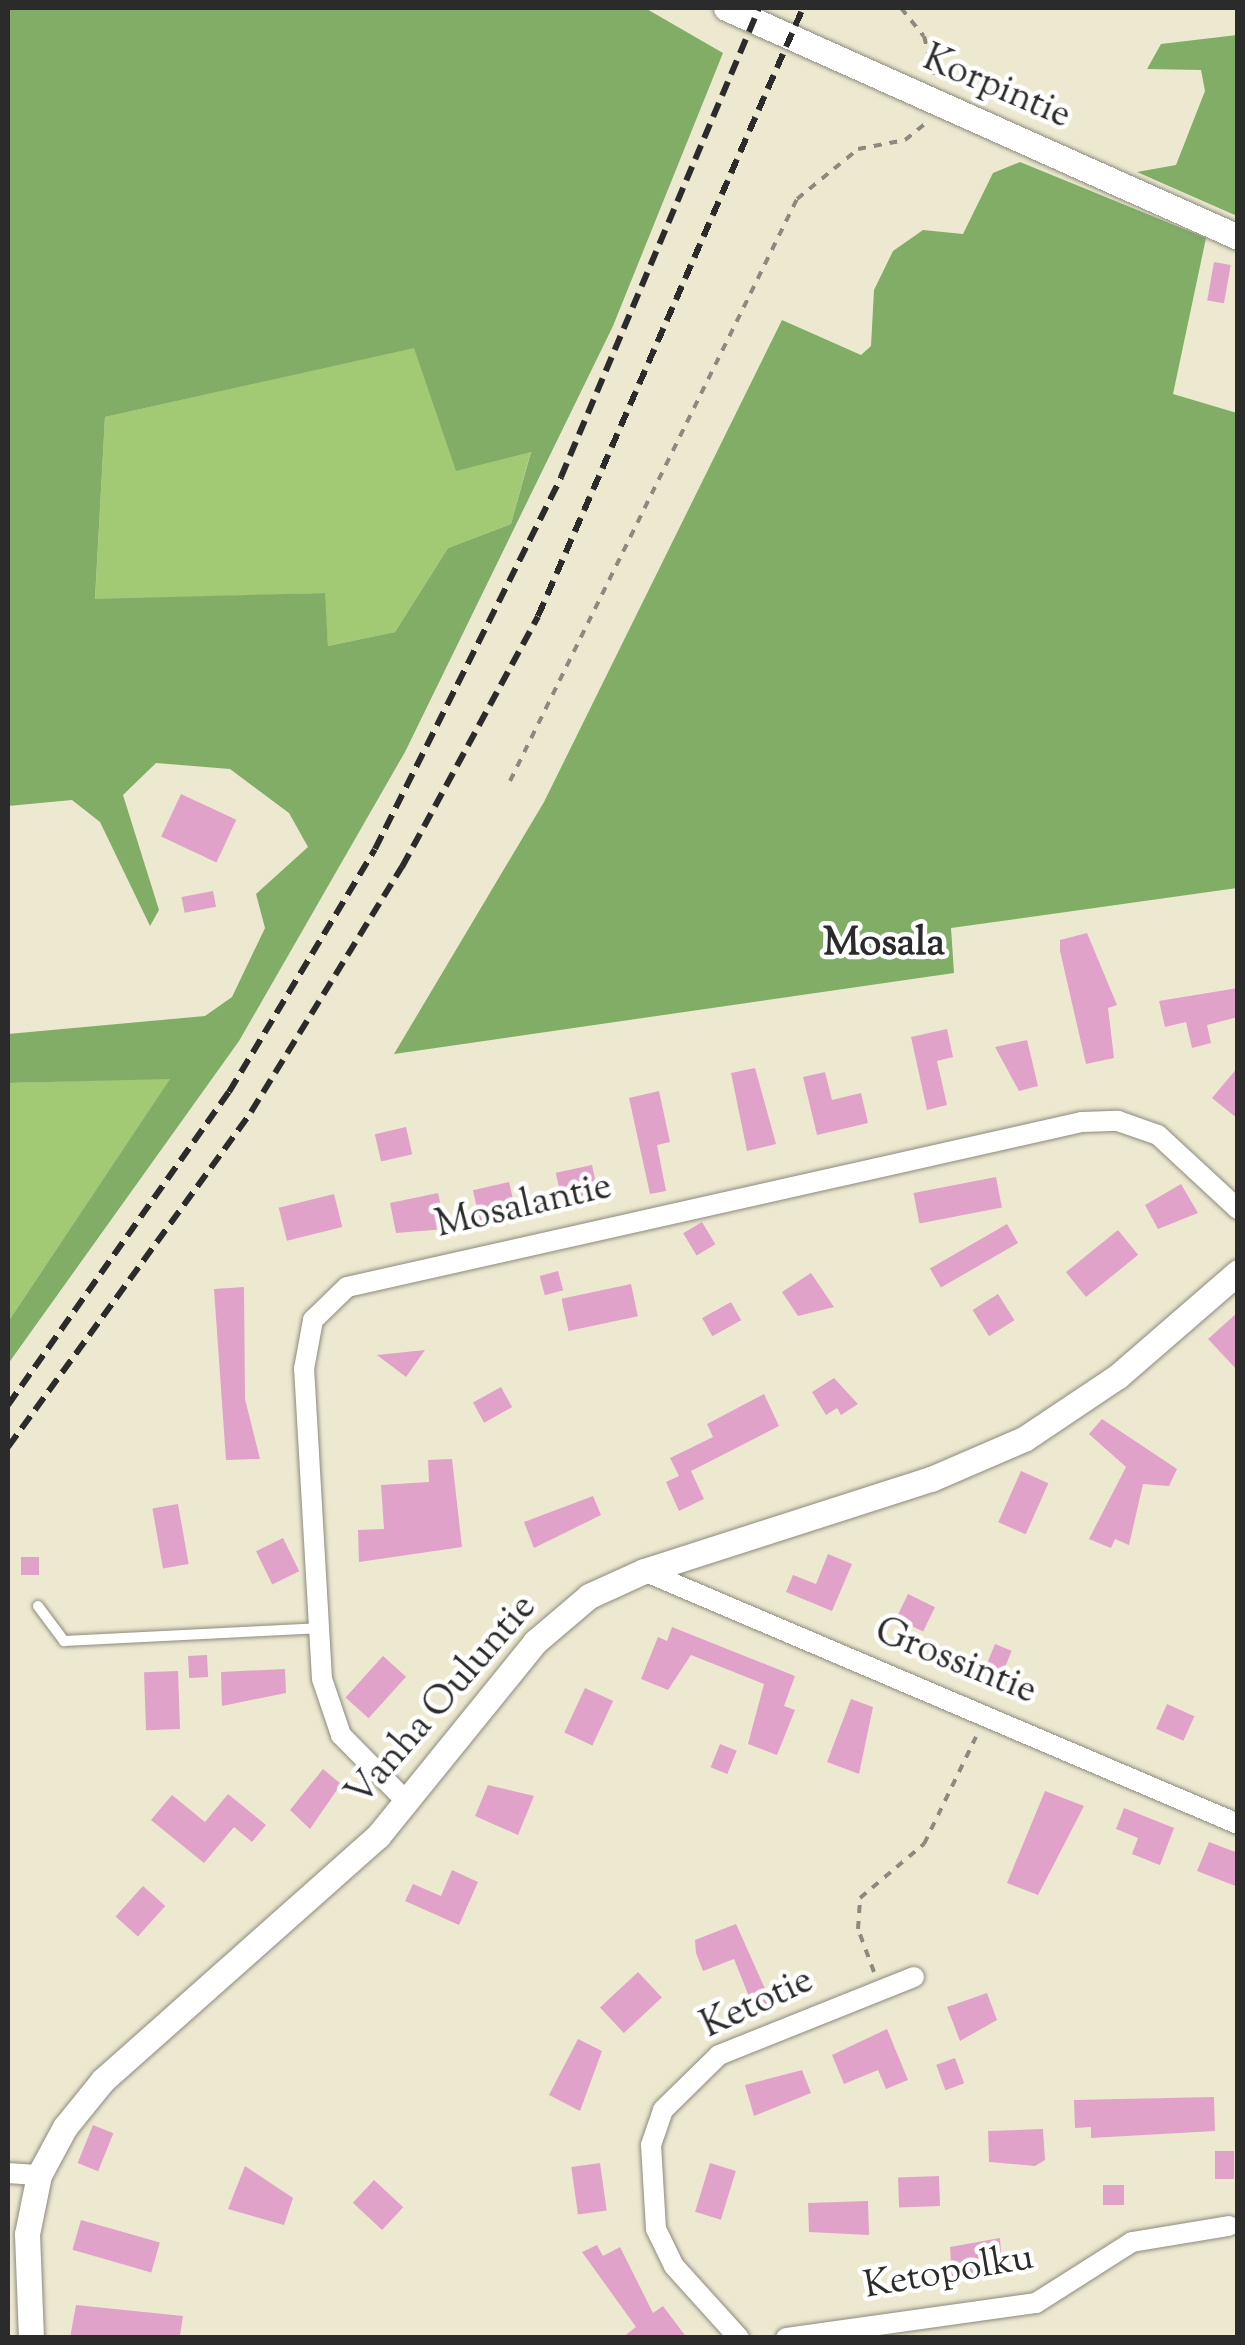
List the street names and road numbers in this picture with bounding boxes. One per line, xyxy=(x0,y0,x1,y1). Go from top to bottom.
street label: Korpintie xyxy=(915,38,1077,140)
street label: Mosalantie xyxy=(432,1166,616,1250)
street label: Vanha Ouluntie xyxy=(338,1587,548,1817)
street label: Grossintie xyxy=(868,1610,1042,1716)
street label: Ketotie xyxy=(695,1959,821,2051)
street label: Ketopolku xyxy=(861,2237,1037,2311)

